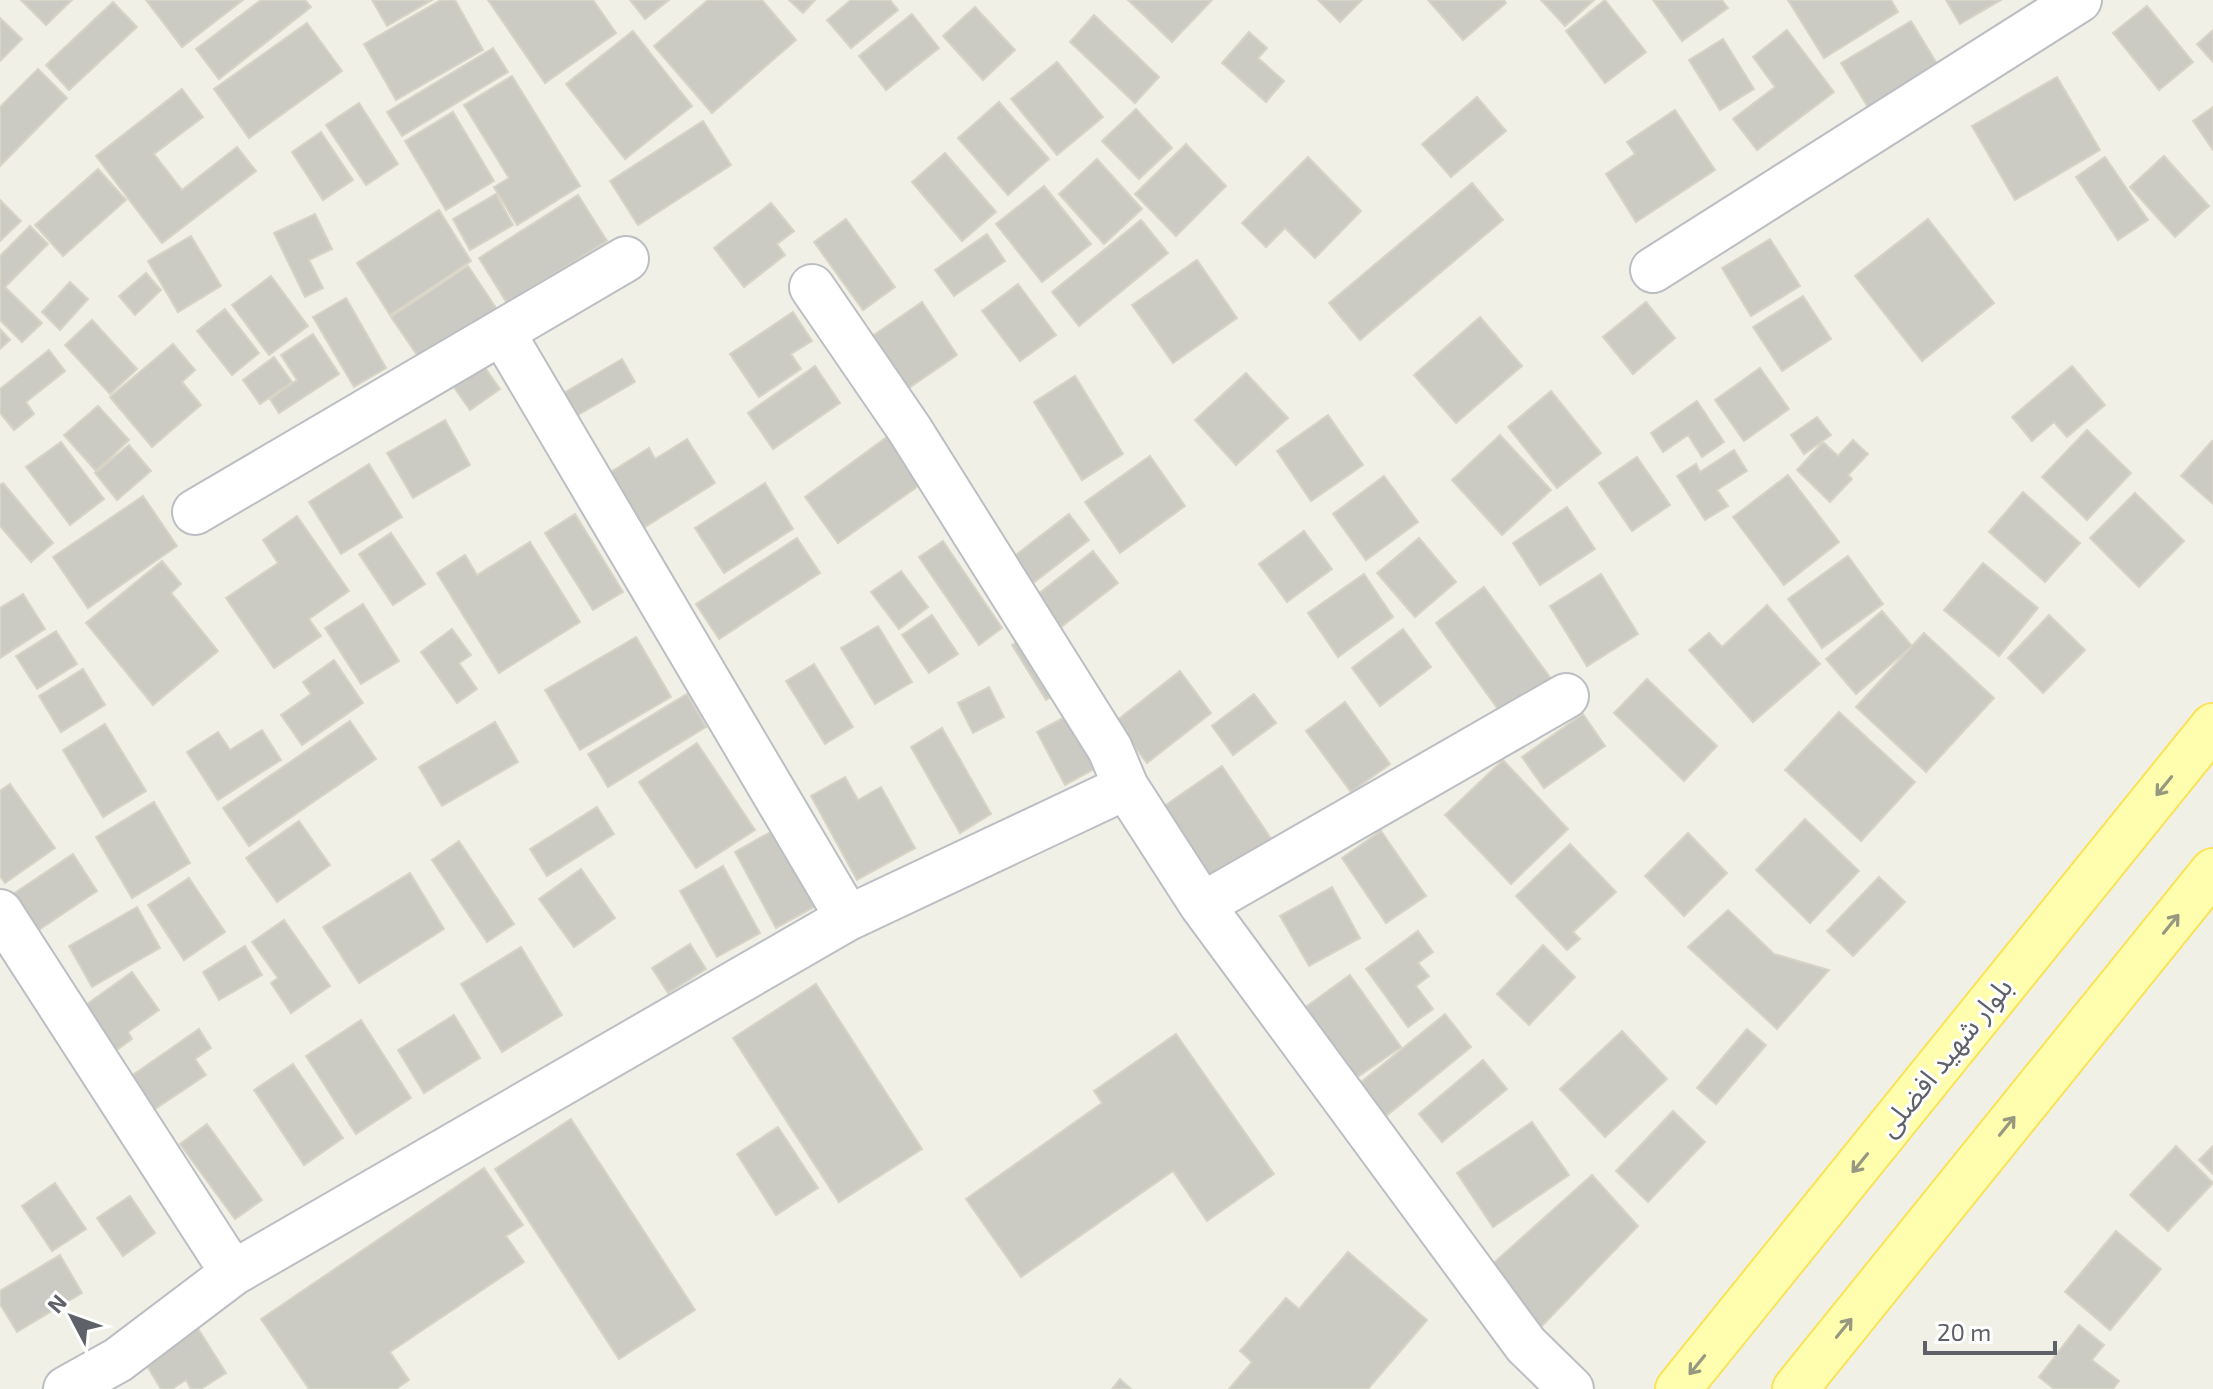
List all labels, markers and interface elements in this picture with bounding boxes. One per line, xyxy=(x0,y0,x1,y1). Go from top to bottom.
one-way arrow xyxy=(2155,776,2173,796)
one-way arrow xyxy=(2162,914,2179,935)
street label: بلوار شهید افضلی xyxy=(1870,970,2020,1143)
one-way arrow xyxy=(1998,1116,2016,1137)
one-way arrow xyxy=(1851,1152,1869,1173)
north arrow xyxy=(32,1277,112,1357)
text: N xyxy=(41,1289,71,1318)
scale bar xyxy=(1925,1305,2055,1355)
text: 20 m xyxy=(1937,1317,1991,1346)
one-way arrow xyxy=(1835,1318,1853,1339)
one-way arrow xyxy=(1688,1355,1706,1375)

